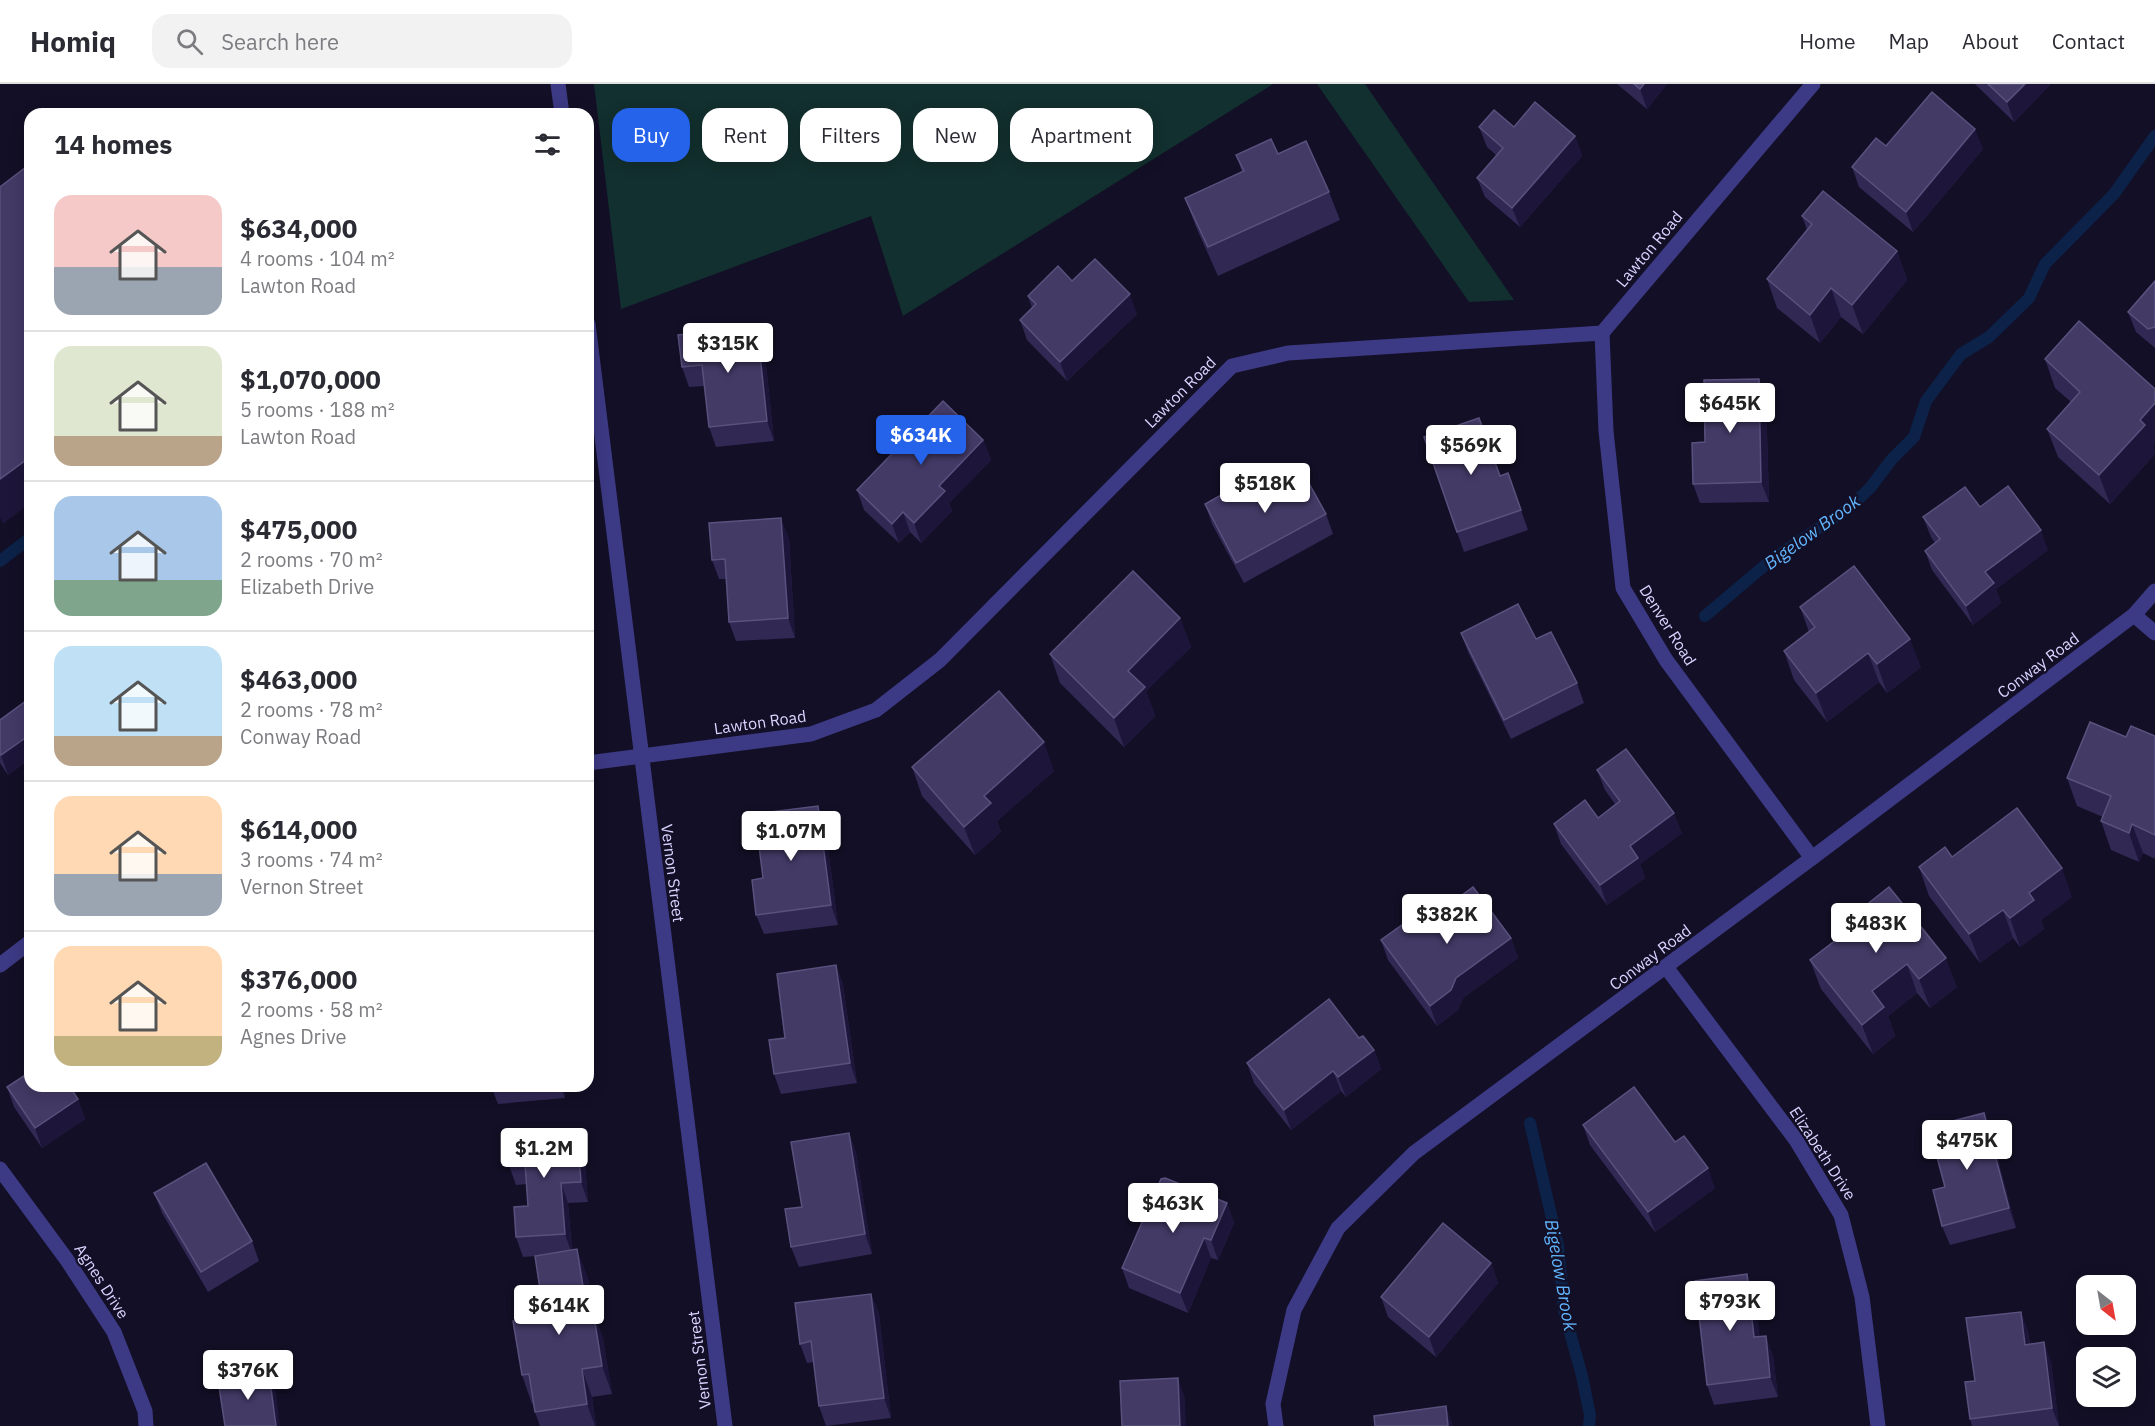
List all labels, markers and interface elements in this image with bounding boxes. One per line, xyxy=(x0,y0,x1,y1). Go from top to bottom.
search box xyxy=(152,14,572,68)
text: Homiq xyxy=(30,23,116,60)
icon: search xyxy=(173,25,206,58)
text: Search here xyxy=(221,27,339,56)
text: Home xyxy=(1799,27,1856,55)
text: Map xyxy=(1889,27,1929,55)
text: About xyxy=(1962,27,2019,55)
text: Contact xyxy=(2052,27,2125,55)
chip: Buy xyxy=(612,108,690,162)
chip: Rent xyxy=(702,108,788,162)
chip: Filters xyxy=(800,108,901,162)
chip: New xyxy=(913,108,998,162)
chip: Apartment xyxy=(1010,108,1153,162)
text: 14 homes xyxy=(54,127,172,161)
icon: filters xyxy=(531,128,564,161)
street label: Lawton Road xyxy=(1611,207,1687,291)
text: $634,000 xyxy=(240,211,357,245)
icon: home xyxy=(102,219,174,291)
text: 4 rooms · 104 m² xyxy=(240,245,395,272)
text: Lawton Road xyxy=(240,272,356,299)
pin: $315K xyxy=(686,323,770,374)
text: $315K xyxy=(697,329,759,356)
street label: Lawton Road xyxy=(1140,352,1220,432)
text: $1,070,000 xyxy=(240,362,381,396)
icon: home xyxy=(102,370,174,442)
pin: $645K xyxy=(1688,383,1772,434)
text: $645K xyxy=(1699,389,1761,416)
text: 5 rooms · 188 m² xyxy=(240,396,395,423)
pin: $634K xyxy=(879,415,963,466)
text: $634K xyxy=(890,421,952,448)
text: Lawton Road xyxy=(240,423,356,450)
pin: $569K xyxy=(1429,425,1513,476)
text: $569K xyxy=(1440,431,1502,458)
pin: $518K xyxy=(1223,463,1307,514)
text: $518K xyxy=(1234,469,1296,496)
water label: Bigelow Brook xyxy=(1759,489,1865,575)
text: $475,000 xyxy=(240,512,357,546)
icon: home xyxy=(102,520,174,592)
text: 2 rooms · 70 m² xyxy=(240,546,383,573)
text: Elizabeth Drive xyxy=(240,573,374,600)
street label: Denver Road xyxy=(1635,581,1701,669)
street label: Conway Road xyxy=(1993,628,2083,702)
text: $463,000 xyxy=(240,662,357,696)
icon: home xyxy=(102,670,174,742)
text: 2 rooms · 78 m² xyxy=(240,696,383,723)
street label: Lawton Road xyxy=(713,706,807,738)
text: Conway Road xyxy=(240,723,361,750)
pin: $1.07M xyxy=(742,811,840,862)
text: $614,000 xyxy=(240,812,357,846)
text: $1.07M xyxy=(756,817,826,844)
icon: home xyxy=(102,820,174,892)
street label: Vernon Street xyxy=(657,823,689,923)
text: 3 rooms · 74 m² xyxy=(240,846,383,873)
text: Vernon Street xyxy=(240,873,363,900)
pin: $382K xyxy=(1405,894,1489,945)
text: $382K xyxy=(1416,900,1478,927)
pin: $483K xyxy=(1834,903,1918,954)
text: $483K xyxy=(1845,909,1907,936)
street label: Conway Road xyxy=(1605,920,1695,994)
text: $376,000 xyxy=(240,962,357,996)
icon: home xyxy=(102,970,174,1042)
text: 2 rooms · 58 m² xyxy=(240,996,383,1023)
text: Agnes Drive xyxy=(240,1023,347,1050)
street label: Elizabeth Drive xyxy=(1785,1103,1861,1204)
pin: $475K xyxy=(1925,1120,2009,1171)
text: $475K xyxy=(1936,1126,1998,1153)
pin: $1.2M xyxy=(502,1128,586,1179)
text: $1.2M xyxy=(515,1134,573,1161)
pin: $463K xyxy=(1131,1183,1215,1234)
text: $463K xyxy=(1142,1189,1204,1216)
water label: Bigelow Brook xyxy=(1540,1217,1582,1333)
street label: Agnes Drive xyxy=(70,1240,134,1322)
north arrow xyxy=(2076,1275,2136,1335)
map controls xyxy=(2076,1275,2136,1407)
pin: $793K xyxy=(1688,1281,1772,1332)
pin: $614K xyxy=(517,1285,601,1336)
text: $793K xyxy=(1699,1287,1761,1314)
text: $614K xyxy=(528,1291,590,1318)
street label: Vernon Street xyxy=(683,1310,715,1410)
button: layers xyxy=(2076,1347,2136,1407)
pin: $376K xyxy=(206,1350,290,1401)
text: $376K xyxy=(217,1356,279,1383)

